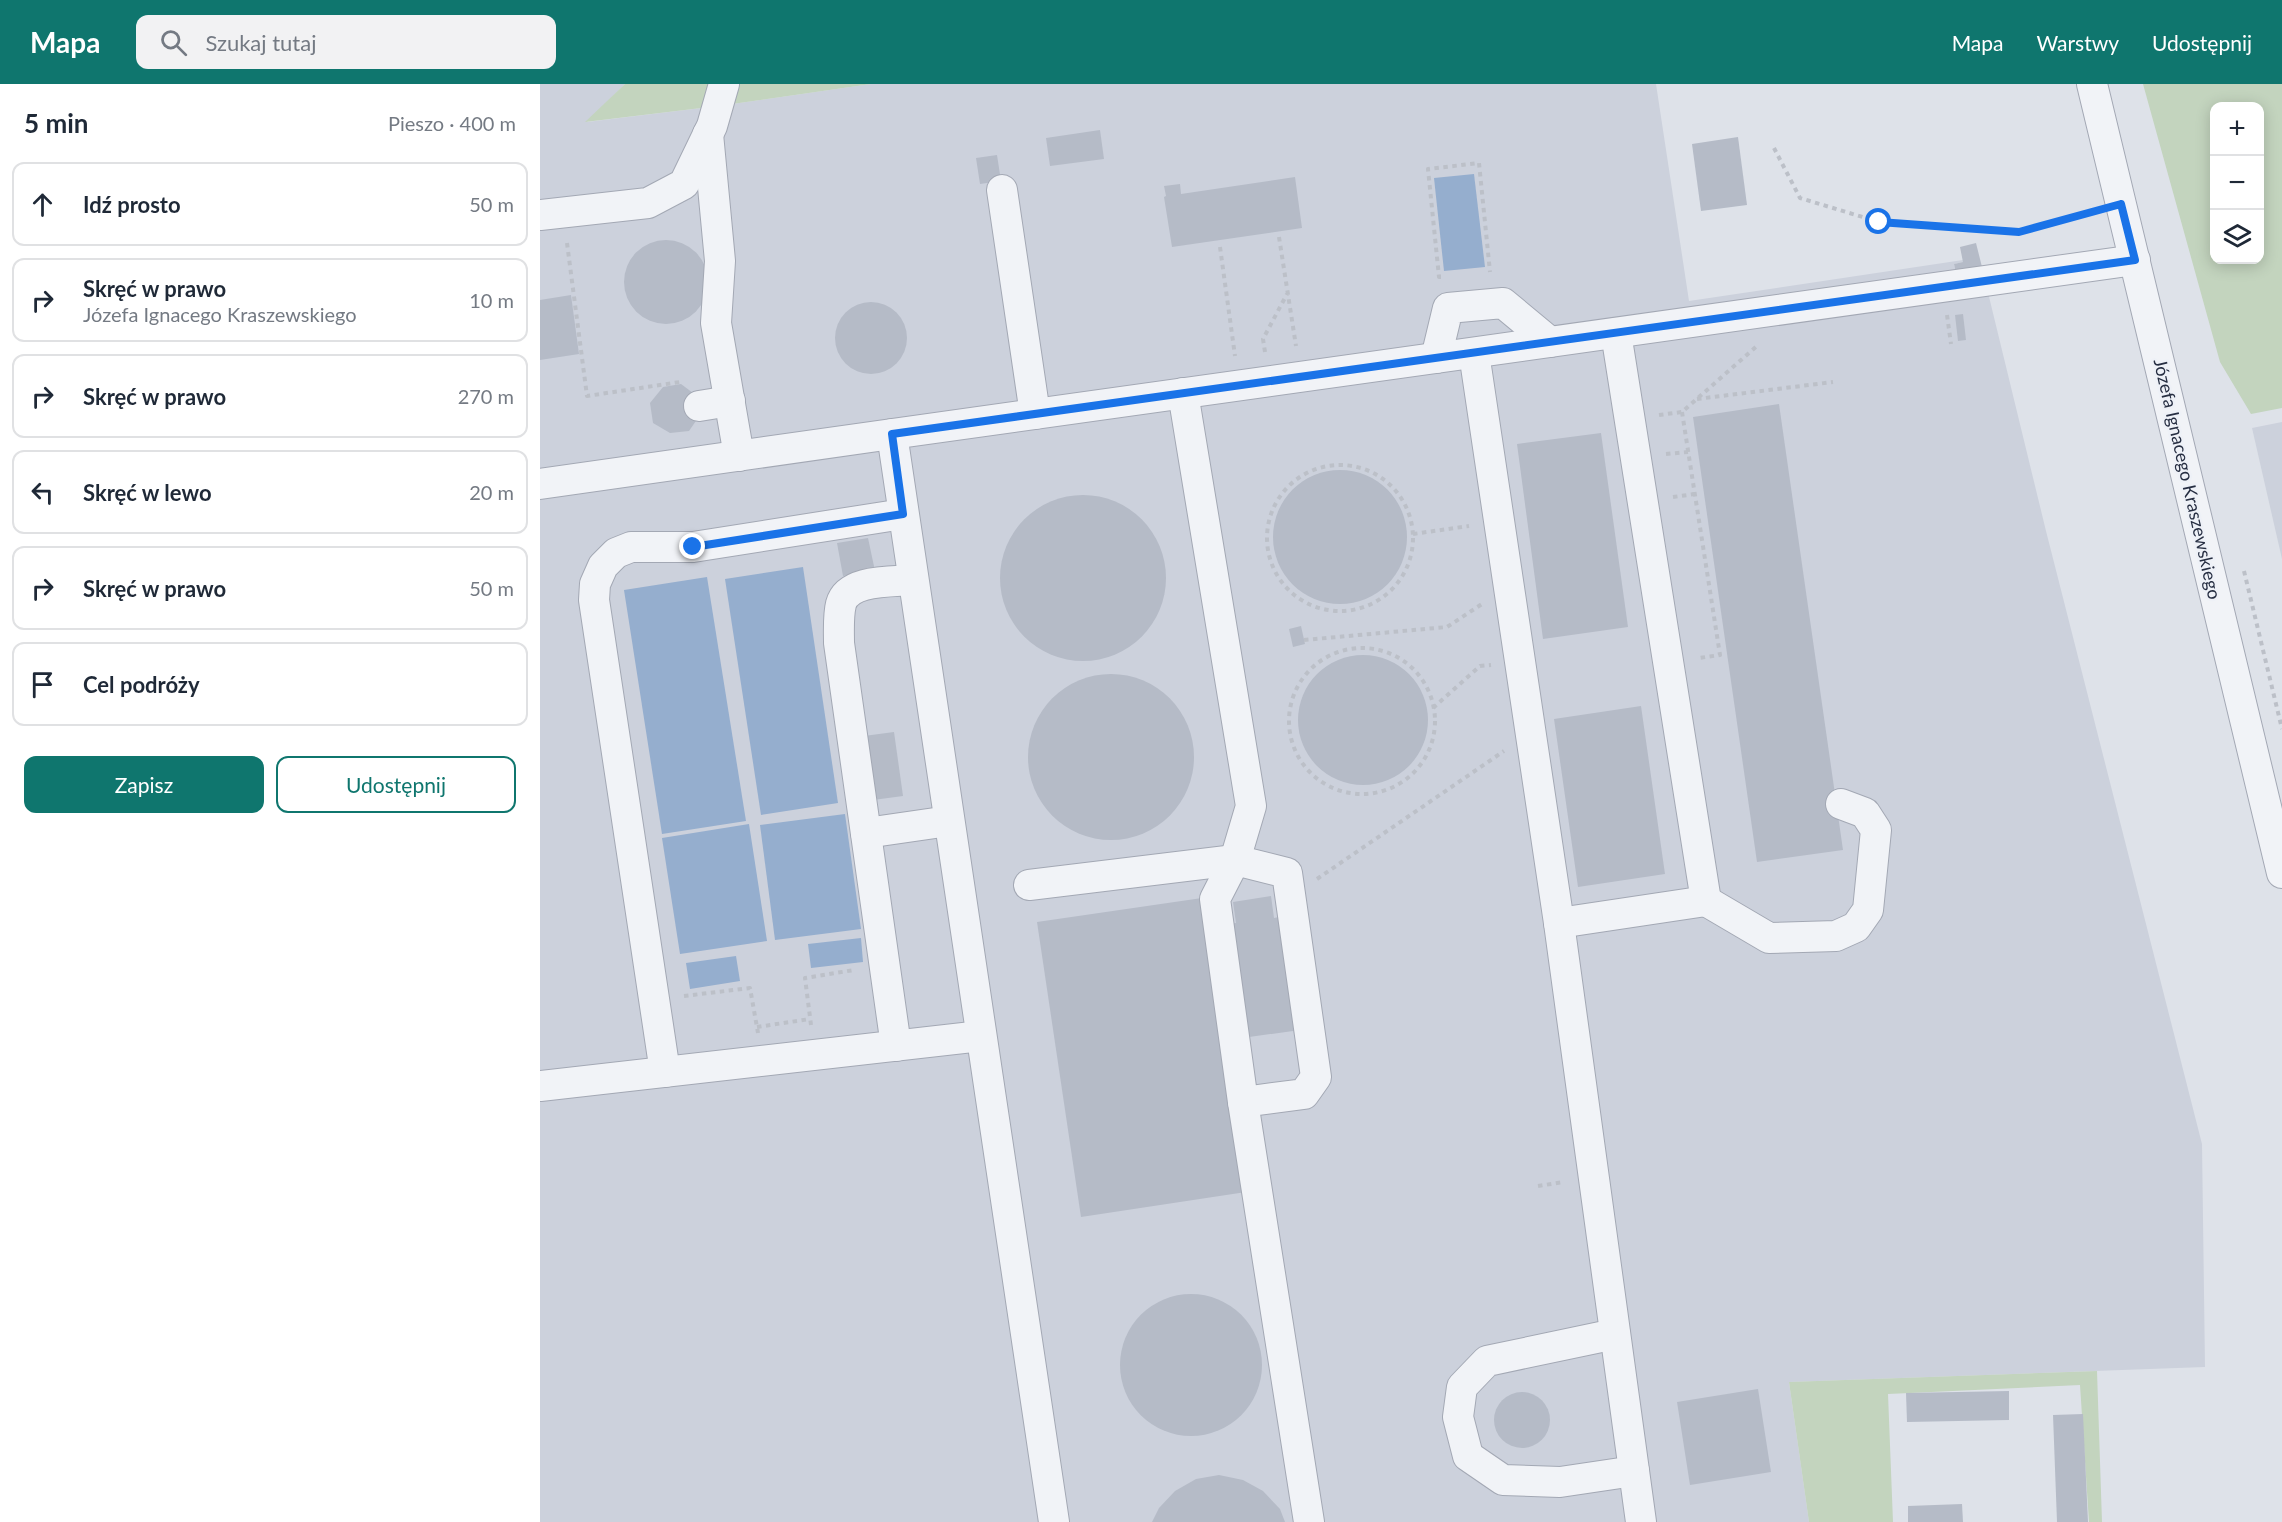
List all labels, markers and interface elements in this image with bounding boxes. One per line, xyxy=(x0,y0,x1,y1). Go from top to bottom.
search box xyxy=(136,15,556,69)
text: Mapa xyxy=(30,25,100,59)
icon: search xyxy=(157,26,190,59)
text: Szukaj tutaj xyxy=(205,29,316,56)
text: Mapa xyxy=(1952,30,2004,55)
text: Warstwy xyxy=(2037,30,2119,55)
text: Udostępnij xyxy=(2152,30,2252,55)
map controls xyxy=(2210,102,2264,264)
button: + xyxy=(2210,102,2264,156)
text: 5 min xyxy=(24,107,88,139)
text: Pieszo · 400 m xyxy=(388,111,516,135)
button: − xyxy=(2210,156,2264,210)
icon: ahead xyxy=(26,188,59,221)
text: Idź prosto xyxy=(83,191,181,218)
text: 50 m xyxy=(469,192,514,216)
route start xyxy=(1865,208,1891,234)
button: layers xyxy=(2210,210,2264,264)
text: Skręć w prawo xyxy=(83,275,226,302)
icon: right xyxy=(26,284,59,317)
text: 10 m xyxy=(469,288,514,312)
text: Józefa Ignacego Kraszewskiego xyxy=(83,302,357,326)
street label: Józefa Ignacego Kraszewskiego xyxy=(2150,356,2226,601)
icon: right xyxy=(26,380,59,413)
text: Skręć w prawo xyxy=(83,383,226,410)
text: 270 m xyxy=(458,384,514,408)
icon: left xyxy=(26,476,59,509)
text: Skręć w lewo xyxy=(83,479,212,506)
text: 20 m xyxy=(469,480,514,504)
route end xyxy=(679,533,705,559)
icon: right xyxy=(26,572,59,605)
text: Skręć w prawo xyxy=(83,575,226,602)
text: 50 m xyxy=(469,576,514,600)
icon: arrive xyxy=(26,668,59,701)
text: Cel podróży xyxy=(83,671,200,698)
button: Zapisz xyxy=(24,756,264,813)
button: Udostępnij xyxy=(276,756,516,813)

